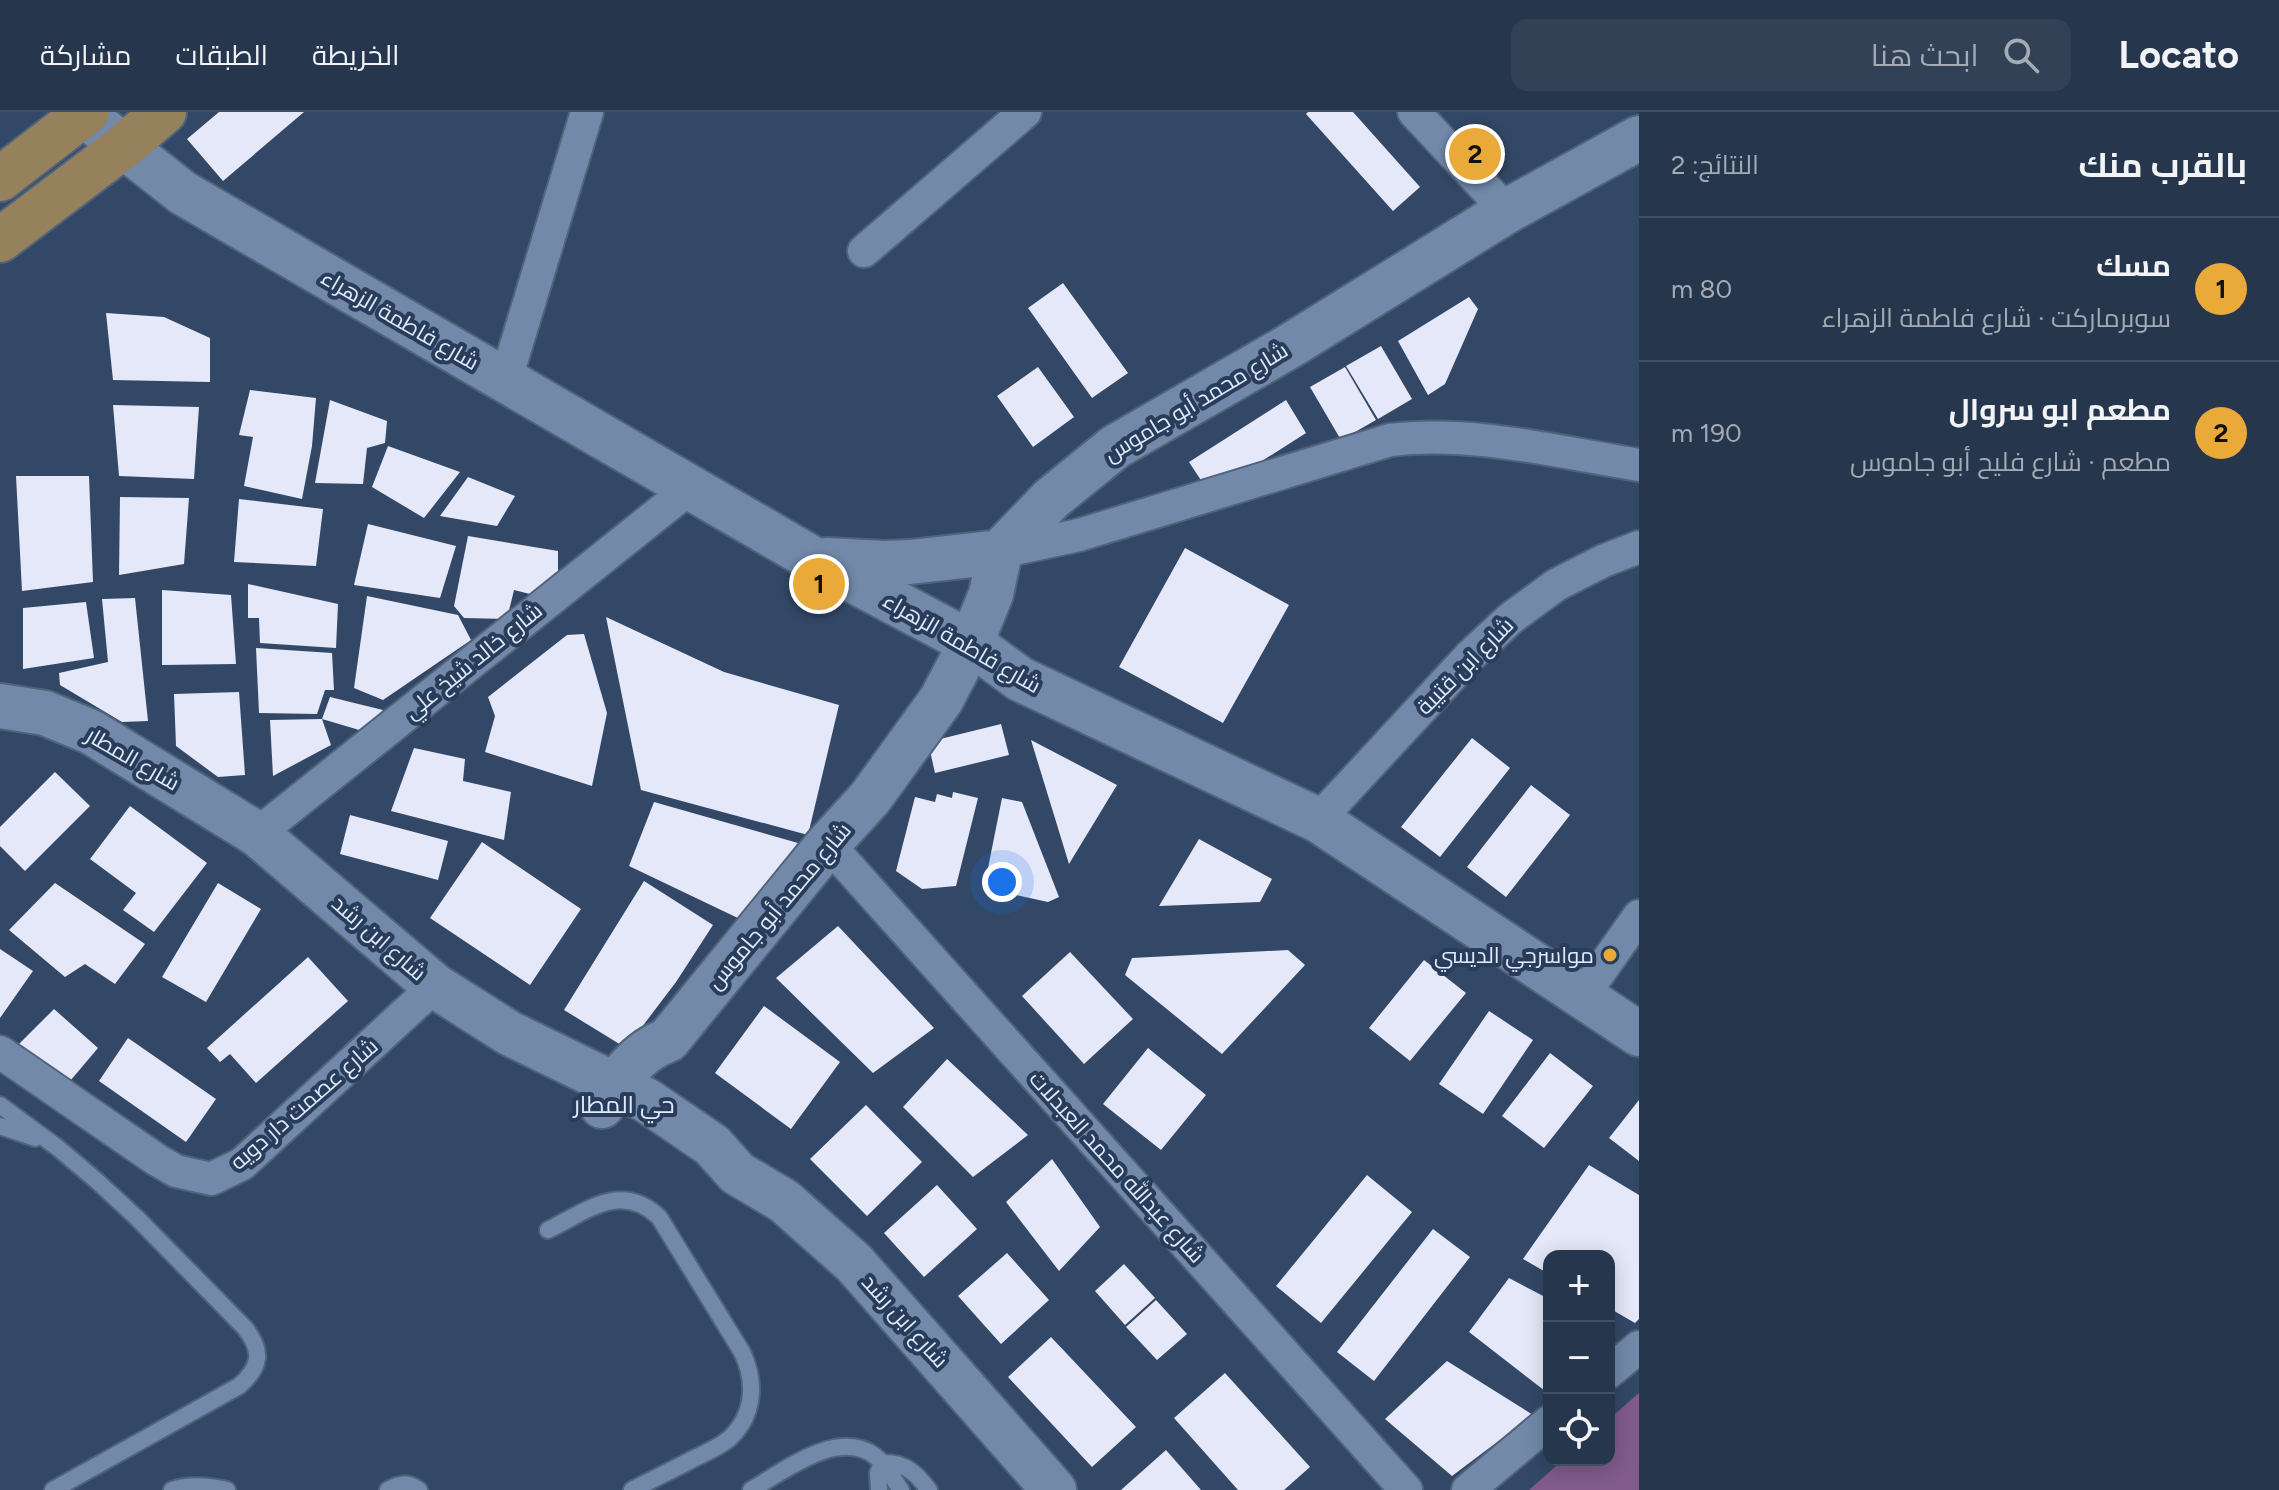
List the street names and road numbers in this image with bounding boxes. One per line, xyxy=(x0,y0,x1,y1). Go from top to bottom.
street label: شارع فاطمة الزهراء xyxy=(316,264,484,377)
street label: شارع محمد أبو جاموس xyxy=(1099,336,1293,468)
street label: شارع فاطمة الزهراء xyxy=(878,587,1046,700)
street label: شارع خالد شيخ علي xyxy=(398,597,549,727)
street label: شارع ابن قتيبة xyxy=(1411,612,1520,721)
street label: شارع المطار xyxy=(79,720,185,797)
street label: شارع محمد أبو جاموس xyxy=(701,817,857,996)
street label: شارع ابن رشد xyxy=(326,890,432,987)
street label: شارع عصمت دار دويه xyxy=(225,1032,384,1176)
street label: شارع عبدالله محمد العبدلات xyxy=(1023,1065,1211,1269)
street label: شارع ابن رشد xyxy=(855,1269,954,1374)

